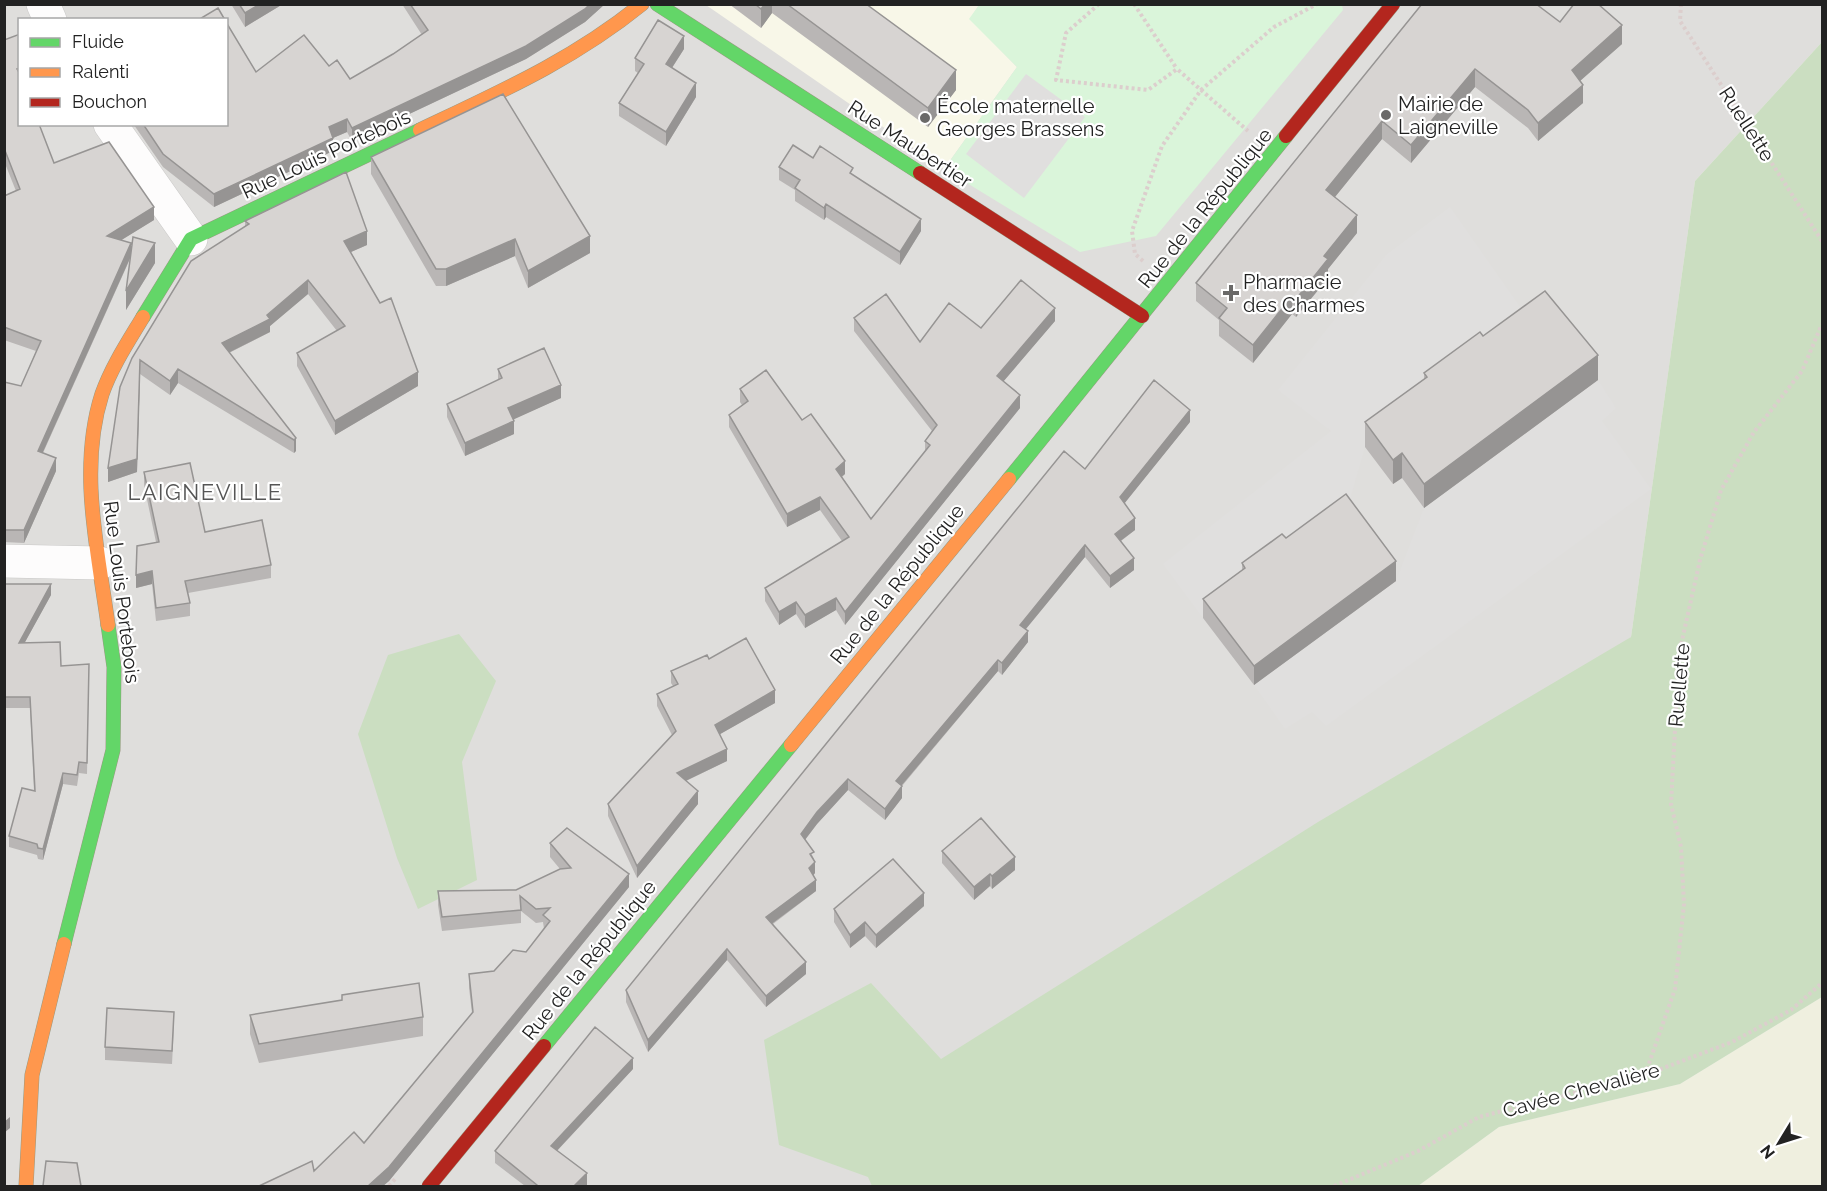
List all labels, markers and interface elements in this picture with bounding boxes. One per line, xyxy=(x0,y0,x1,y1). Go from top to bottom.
legend xyxy=(18,18,228,126)
text: Fluide xyxy=(72,31,124,52)
text: Ralenti xyxy=(72,61,129,82)
street label: Ruellette xyxy=(1714,82,1780,166)
text: Bouchon xyxy=(72,91,147,112)
place label: Mairie de Laigneville xyxy=(1398,92,1498,139)
place label: École maternelle Georges Brassens xyxy=(937,94,1104,141)
street label: Rue Maubertier xyxy=(844,95,976,193)
street label: Rue Louis Portebois xyxy=(238,104,414,204)
marker: Mairie de Laigneville xyxy=(1379,108,1393,122)
marker: École maternelle Georges Brassens xyxy=(918,111,932,125)
street label: Rue de la République xyxy=(1133,123,1277,293)
place label: Pharmacie des Charmes xyxy=(1243,270,1365,317)
marker: Pharmacie des Charmes xyxy=(1224,286,1238,300)
district label: LAIGNEVILLE xyxy=(127,479,283,505)
street label: Rue Louis Portebois xyxy=(99,499,145,685)
street label: Rue de la République xyxy=(825,499,969,669)
street label: Ruellette xyxy=(1663,642,1695,728)
street label: Rue de la République xyxy=(517,875,661,1045)
street label: Cavée Chevalière xyxy=(1500,1057,1662,1122)
north arrow xyxy=(1749,1113,1809,1173)
text: N xyxy=(1756,1141,1779,1163)

